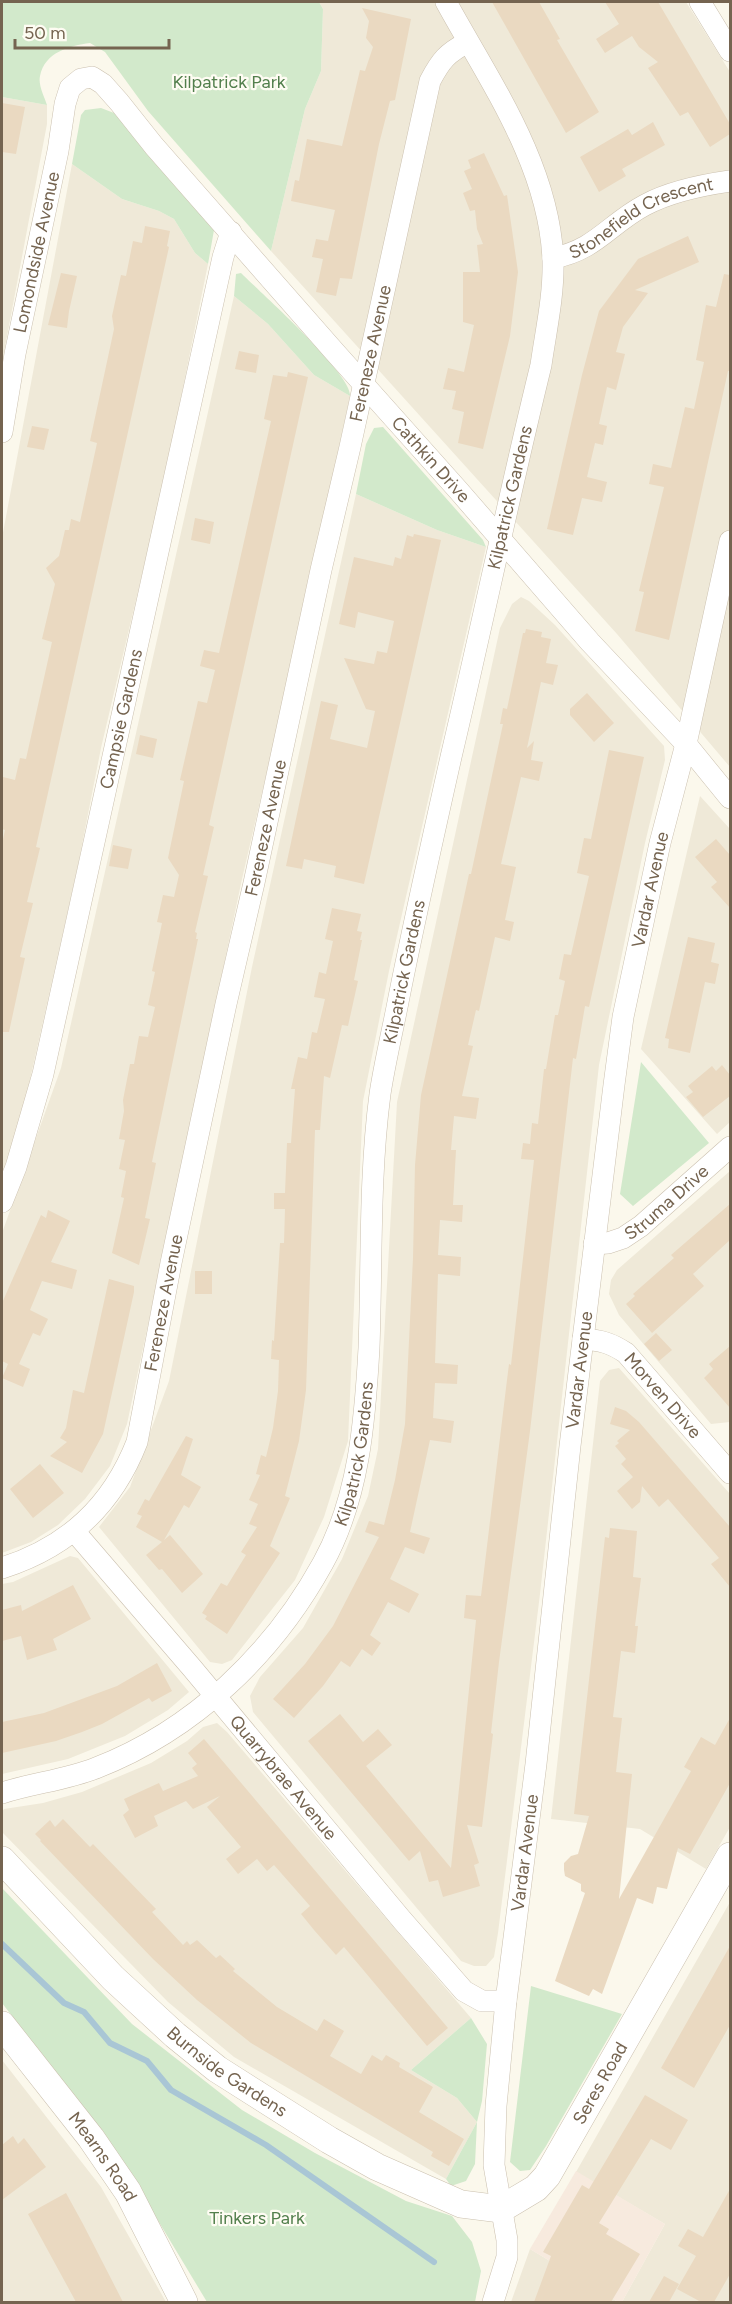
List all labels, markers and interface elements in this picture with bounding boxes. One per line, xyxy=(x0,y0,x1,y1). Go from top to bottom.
scale bar xyxy=(15,12,170,50)
text: 50 m xyxy=(24,22,66,44)
park label: Kilpatrick Park xyxy=(172,71,286,93)
street label: Lomondside Avenue xyxy=(9,169,64,335)
street label: Stonefield Crescent xyxy=(566,173,715,264)
street label: Fereneze Avenue xyxy=(345,283,396,424)
street label: Cathkin Drive xyxy=(387,412,475,507)
street label: Kilpatrick Gardens xyxy=(483,424,537,572)
street label: Campsie Gardens xyxy=(95,647,147,791)
street label: Fereneze Avenue xyxy=(240,757,291,898)
street label: Vardar Avenue xyxy=(627,829,674,950)
street label: Kilpatrick Gardens xyxy=(379,898,430,1046)
street label: Struma Drive xyxy=(620,1160,713,1245)
street label: Fereneze Avenue xyxy=(140,1232,188,1373)
street label: Vardar Avenue xyxy=(561,1310,597,1430)
street label: Morven Drive xyxy=(619,1348,706,1443)
street label: Kilpatrick Gardens xyxy=(330,1381,378,1529)
street label: Quarrybrae Avenue xyxy=(225,1711,342,1845)
street label: Vardar Avenue xyxy=(506,1793,543,1913)
street label: Burnside Gardens xyxy=(162,2022,291,2122)
street label: Seres Road xyxy=(568,2038,632,2128)
street label: Mearns Road xyxy=(64,2107,142,2205)
park label: Tinkers Park xyxy=(209,2207,305,2229)

